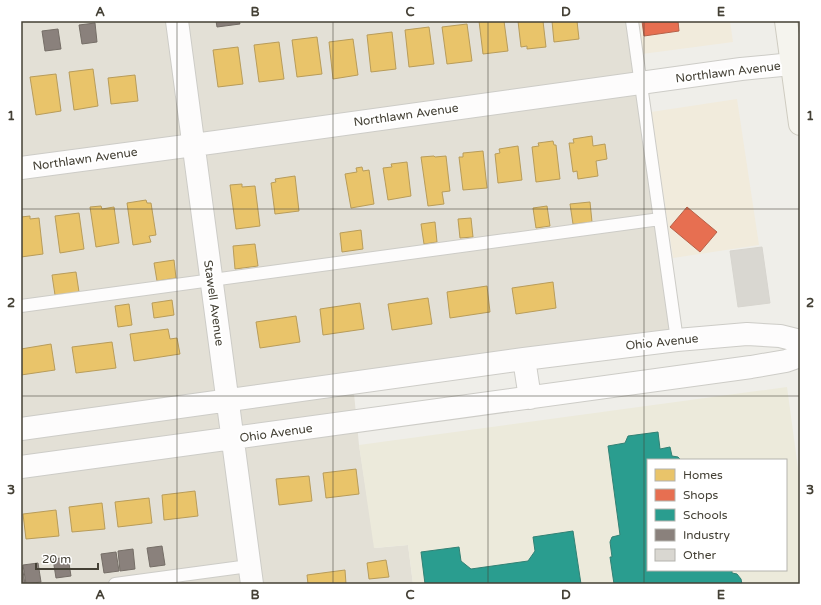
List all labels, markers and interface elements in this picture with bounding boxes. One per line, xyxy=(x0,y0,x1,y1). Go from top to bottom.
text: A xyxy=(95,4,105,20)
text: B xyxy=(250,4,260,20)
text: C xyxy=(405,4,415,20)
text: D xyxy=(561,4,571,20)
text: E xyxy=(717,4,725,20)
street label: Northlawn Avenue xyxy=(675,59,782,85)
street label: Northlawn Avenue xyxy=(353,101,460,129)
text: 1 xyxy=(7,108,15,124)
text: 1 xyxy=(806,108,814,124)
street label: Northlawn Avenue xyxy=(32,145,139,173)
street label: Stawell Avenue xyxy=(201,259,227,347)
text: 2 xyxy=(7,295,15,311)
text: 2 xyxy=(806,295,814,311)
street label: Ohio Avenue xyxy=(625,331,699,353)
street label: Ohio Avenue xyxy=(239,421,313,445)
legend xyxy=(647,459,787,571)
text: Homes xyxy=(683,468,723,482)
text: 3 xyxy=(7,482,15,498)
text: 3 xyxy=(806,482,814,498)
text: Shops xyxy=(683,488,718,502)
text: Schools xyxy=(683,508,728,522)
text: Industry xyxy=(683,528,730,542)
scale bar xyxy=(36,545,98,571)
text: Other xyxy=(683,548,716,562)
text: 20 m xyxy=(42,552,71,566)
text: A xyxy=(95,587,105,603)
text: B xyxy=(250,587,260,603)
text: C xyxy=(405,587,415,603)
text: D xyxy=(561,587,571,603)
text: E xyxy=(717,587,725,603)

